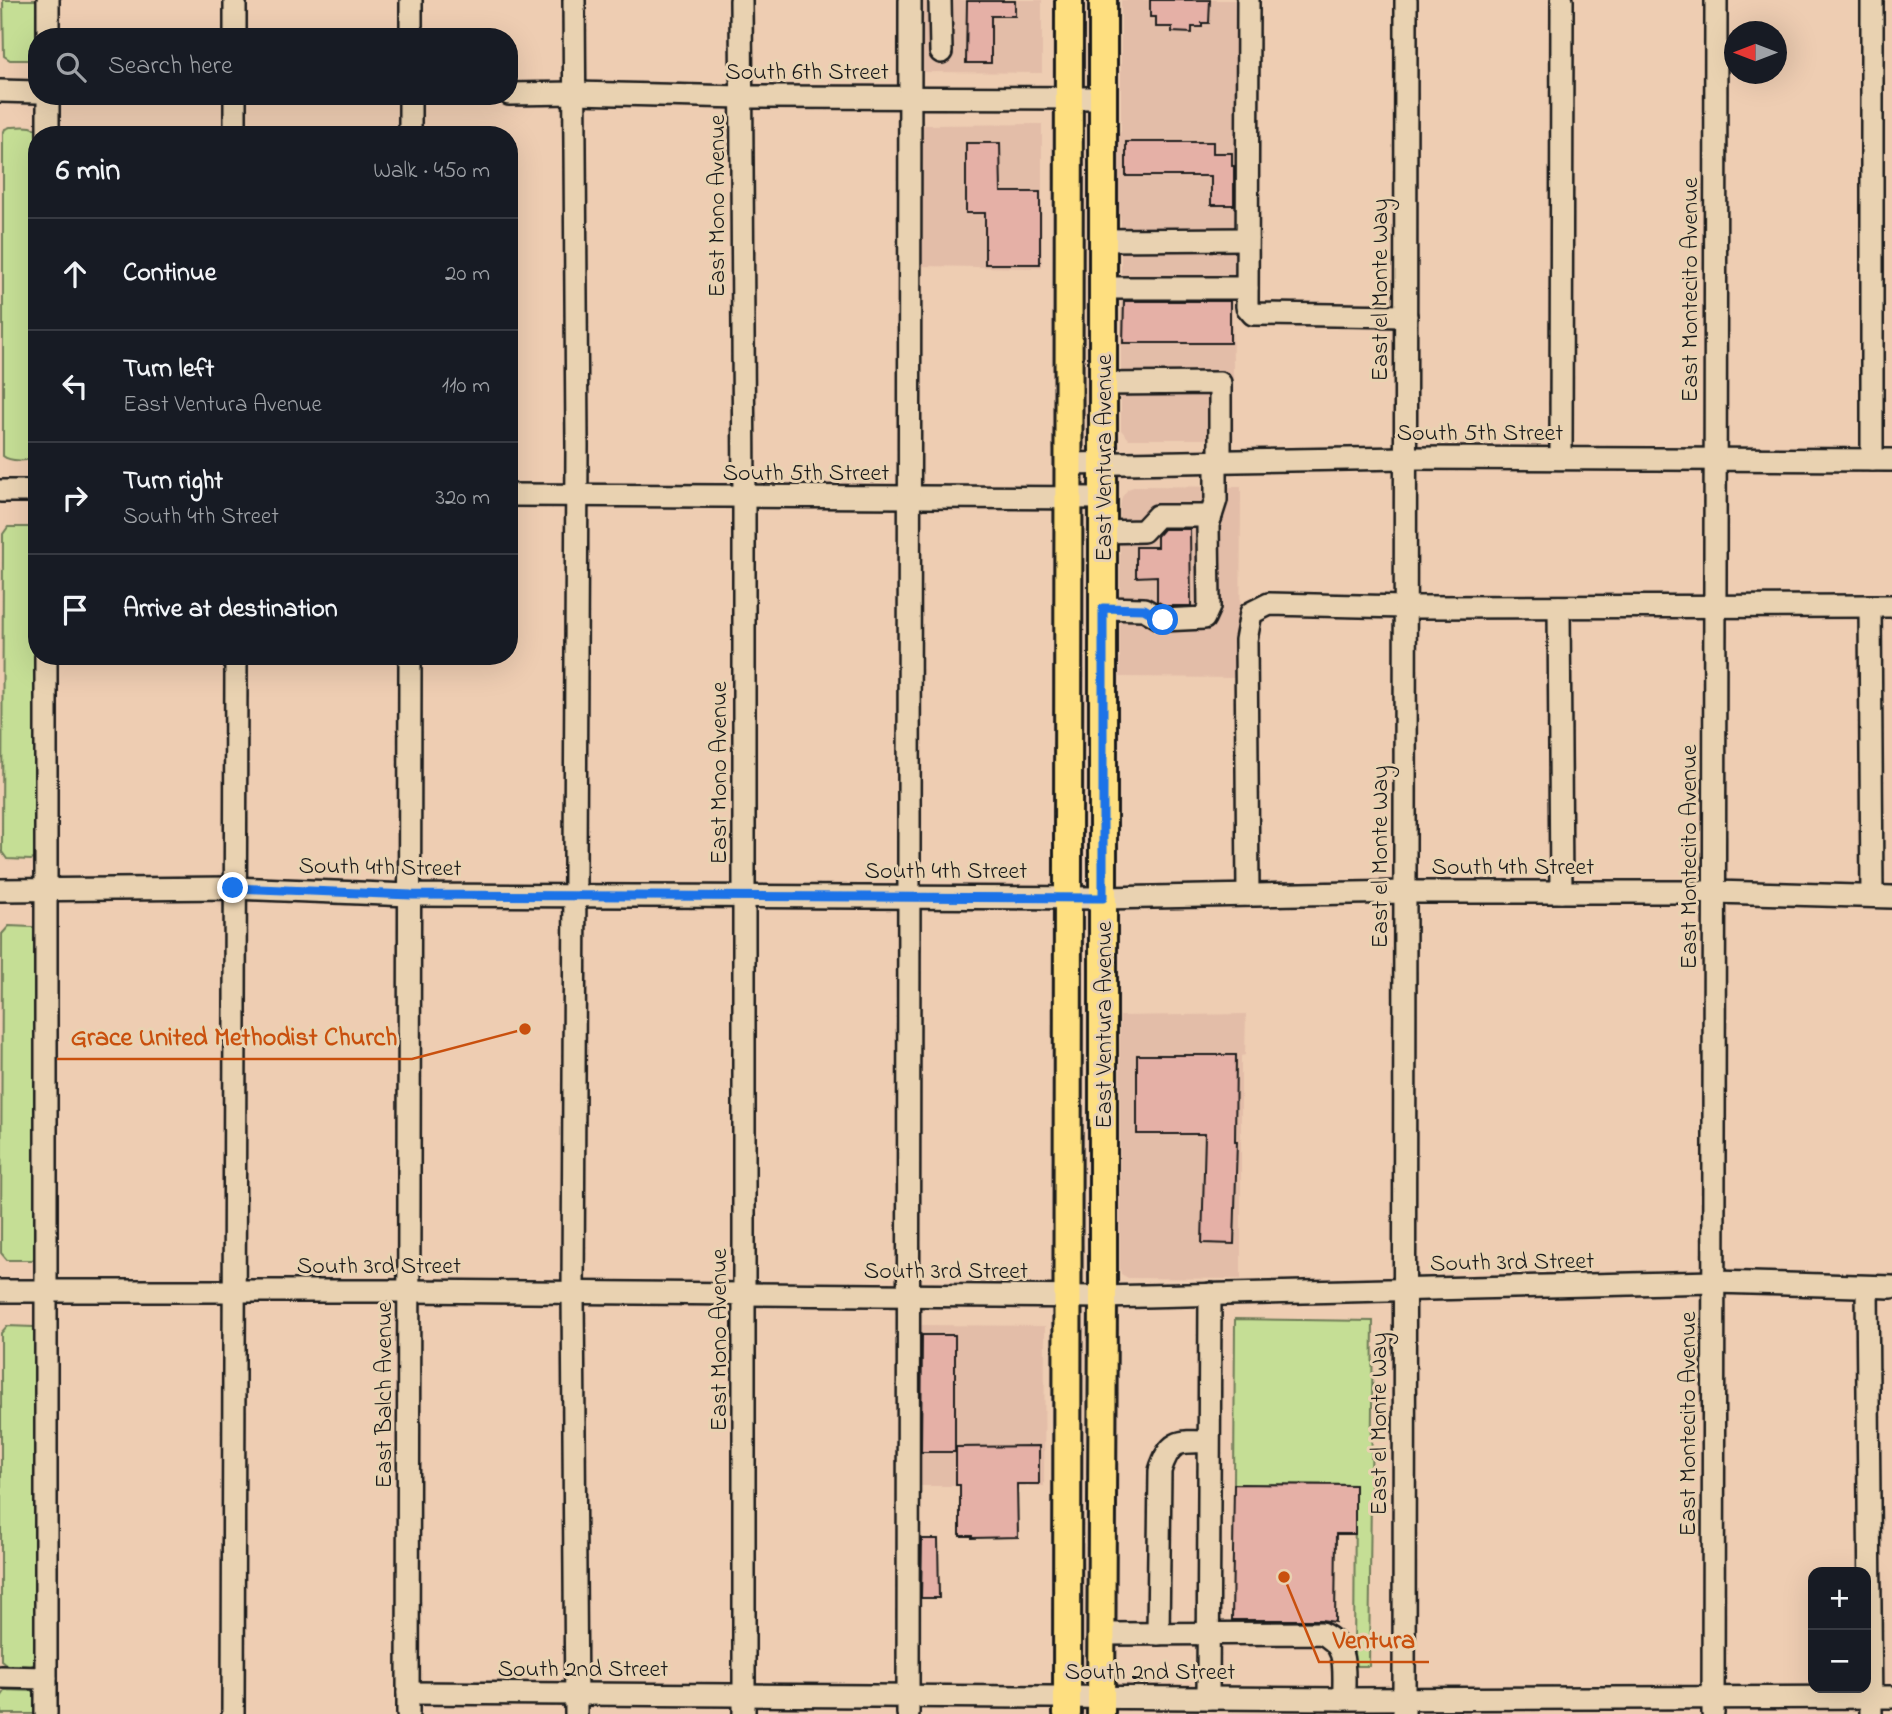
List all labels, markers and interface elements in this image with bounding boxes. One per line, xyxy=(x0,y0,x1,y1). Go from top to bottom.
north arrow xyxy=(1724,21,1787,84)
search box xyxy=(28,28,518,105)
icon: search xyxy=(52,48,90,86)
text: Search here xyxy=(108,48,233,86)
street label: South 6th Street xyxy=(725,56,889,91)
street label: East Mono Avenue xyxy=(701,114,736,297)
text: 6 min xyxy=(56,150,120,194)
text: Walk · 450 m xyxy=(373,155,490,188)
street label: East Montecito Avenue xyxy=(1674,177,1709,402)
street label: East el Monte Way xyxy=(1364,198,1400,382)
icon: ahead xyxy=(56,255,94,293)
text: Continue xyxy=(123,255,216,293)
text: 20 m xyxy=(445,258,490,291)
text: Turn left xyxy=(123,351,214,389)
street label: East Ventura Avenue xyxy=(1088,354,1123,562)
icon: left xyxy=(56,367,94,405)
text: 110 m xyxy=(442,370,490,403)
text: East Ventura Avenue xyxy=(123,389,322,422)
street label: South 5th Street xyxy=(1397,417,1563,452)
street label: South 5th Street xyxy=(723,457,889,492)
text: Turn right xyxy=(123,463,223,501)
icon: right xyxy=(56,479,94,517)
text: 320 m xyxy=(436,482,490,515)
text: South 4th Street xyxy=(123,501,279,534)
icon: arrive xyxy=(56,591,94,629)
text: Arrive at destination xyxy=(123,591,338,629)
route start xyxy=(1147,604,1178,635)
street label: East Mono Avenue xyxy=(703,681,738,864)
street label: East Montecito Avenue xyxy=(1673,744,1708,969)
street label: East el Monte Way xyxy=(1364,765,1400,949)
street label: South 4th Street xyxy=(298,850,462,887)
street label: South 4th Street xyxy=(1432,851,1594,886)
street label: South 4th Street xyxy=(865,855,1027,890)
route end xyxy=(217,872,248,903)
street label: East Ventura Avenue xyxy=(1088,921,1123,1129)
callout: Grace United Methodist Church xyxy=(57,1012,412,1059)
text: Grace United Methodist Church xyxy=(71,1020,397,1058)
street label: South 3rd Street xyxy=(1430,1245,1595,1282)
street label: East Mono Avenue xyxy=(703,1248,738,1431)
street label: South 3rd Street xyxy=(297,1250,461,1285)
street label: South 3rd Street xyxy=(864,1255,1028,1290)
street label: East Balch Avenue xyxy=(368,1301,403,1488)
street label: East Montecito Avenue xyxy=(1672,1311,1707,1536)
street label: East el Monte Way xyxy=(1363,1332,1399,1516)
map controls xyxy=(1808,1567,1871,1693)
button: + xyxy=(1808,1567,1871,1630)
callout: Ventura xyxy=(1319,1615,1429,1662)
text: Ventura xyxy=(1332,1623,1415,1661)
button: − xyxy=(1808,1630,1871,1693)
street label: South 2nd Street xyxy=(498,1653,668,1688)
street label: South 2nd Street xyxy=(1065,1656,1235,1691)

